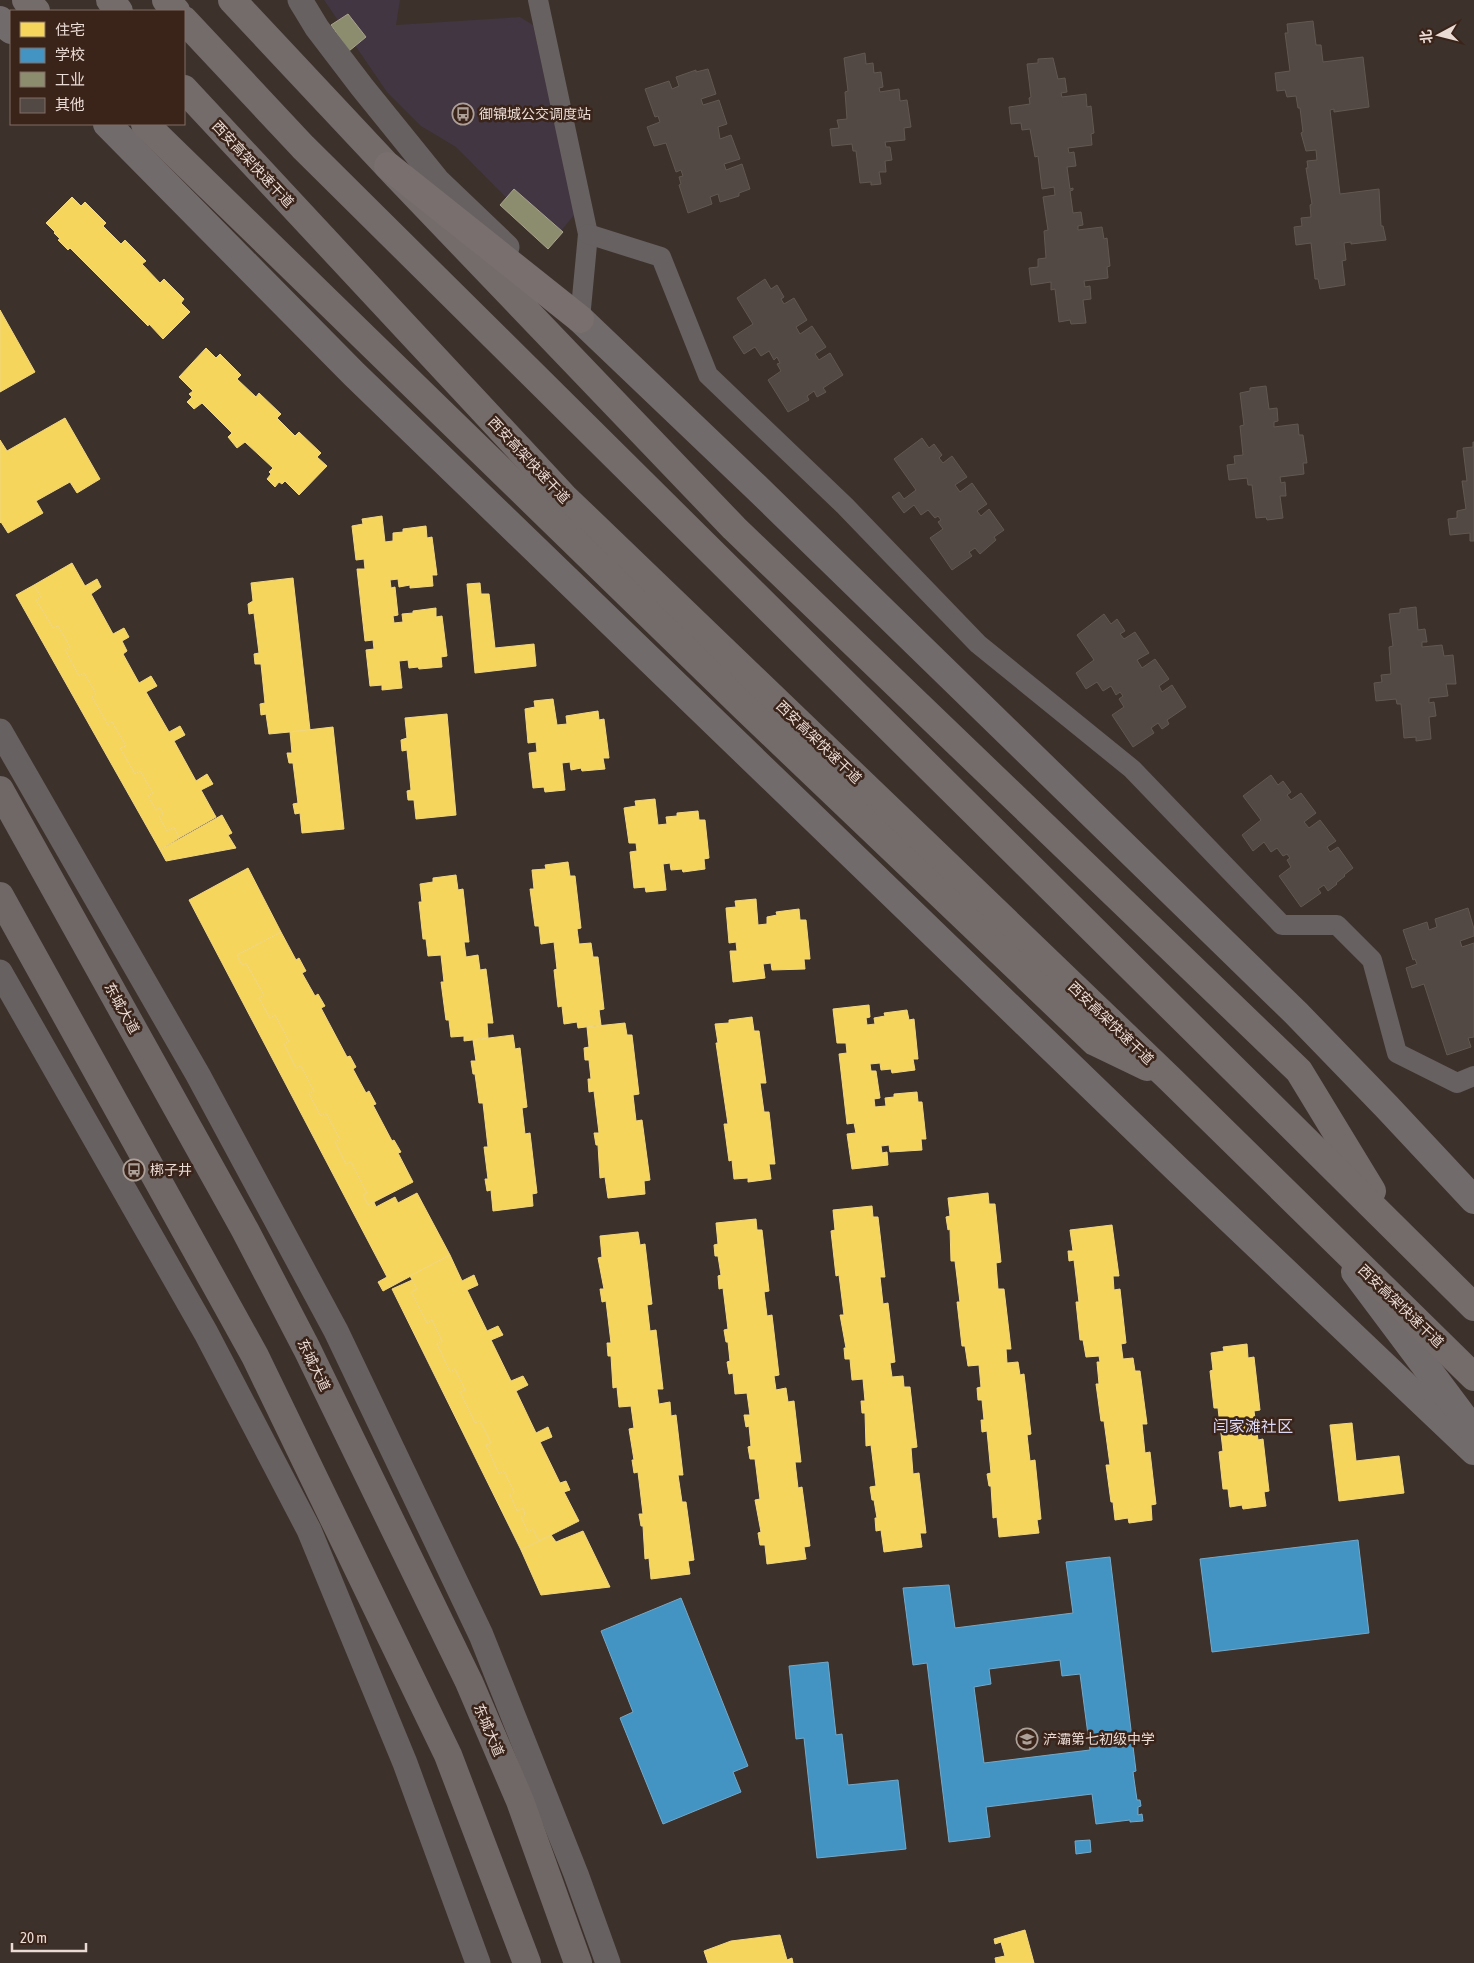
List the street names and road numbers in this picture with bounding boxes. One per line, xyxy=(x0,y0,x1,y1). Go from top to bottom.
street label: 西安高架快速干道 xyxy=(209,118,297,210)
street label: 西安高架快速干道 xyxy=(485,414,573,506)
street label: 西安高架快速干道 xyxy=(773,697,865,787)
street label: 西安高架快速干道 xyxy=(1065,978,1157,1068)
street label: 东城大道 xyxy=(101,980,143,1036)
street label: 西安高架快速干道 xyxy=(1355,1261,1447,1351)
street label: 东城大道 xyxy=(295,1336,333,1394)
street label: 东城大道 xyxy=(471,1701,507,1759)

